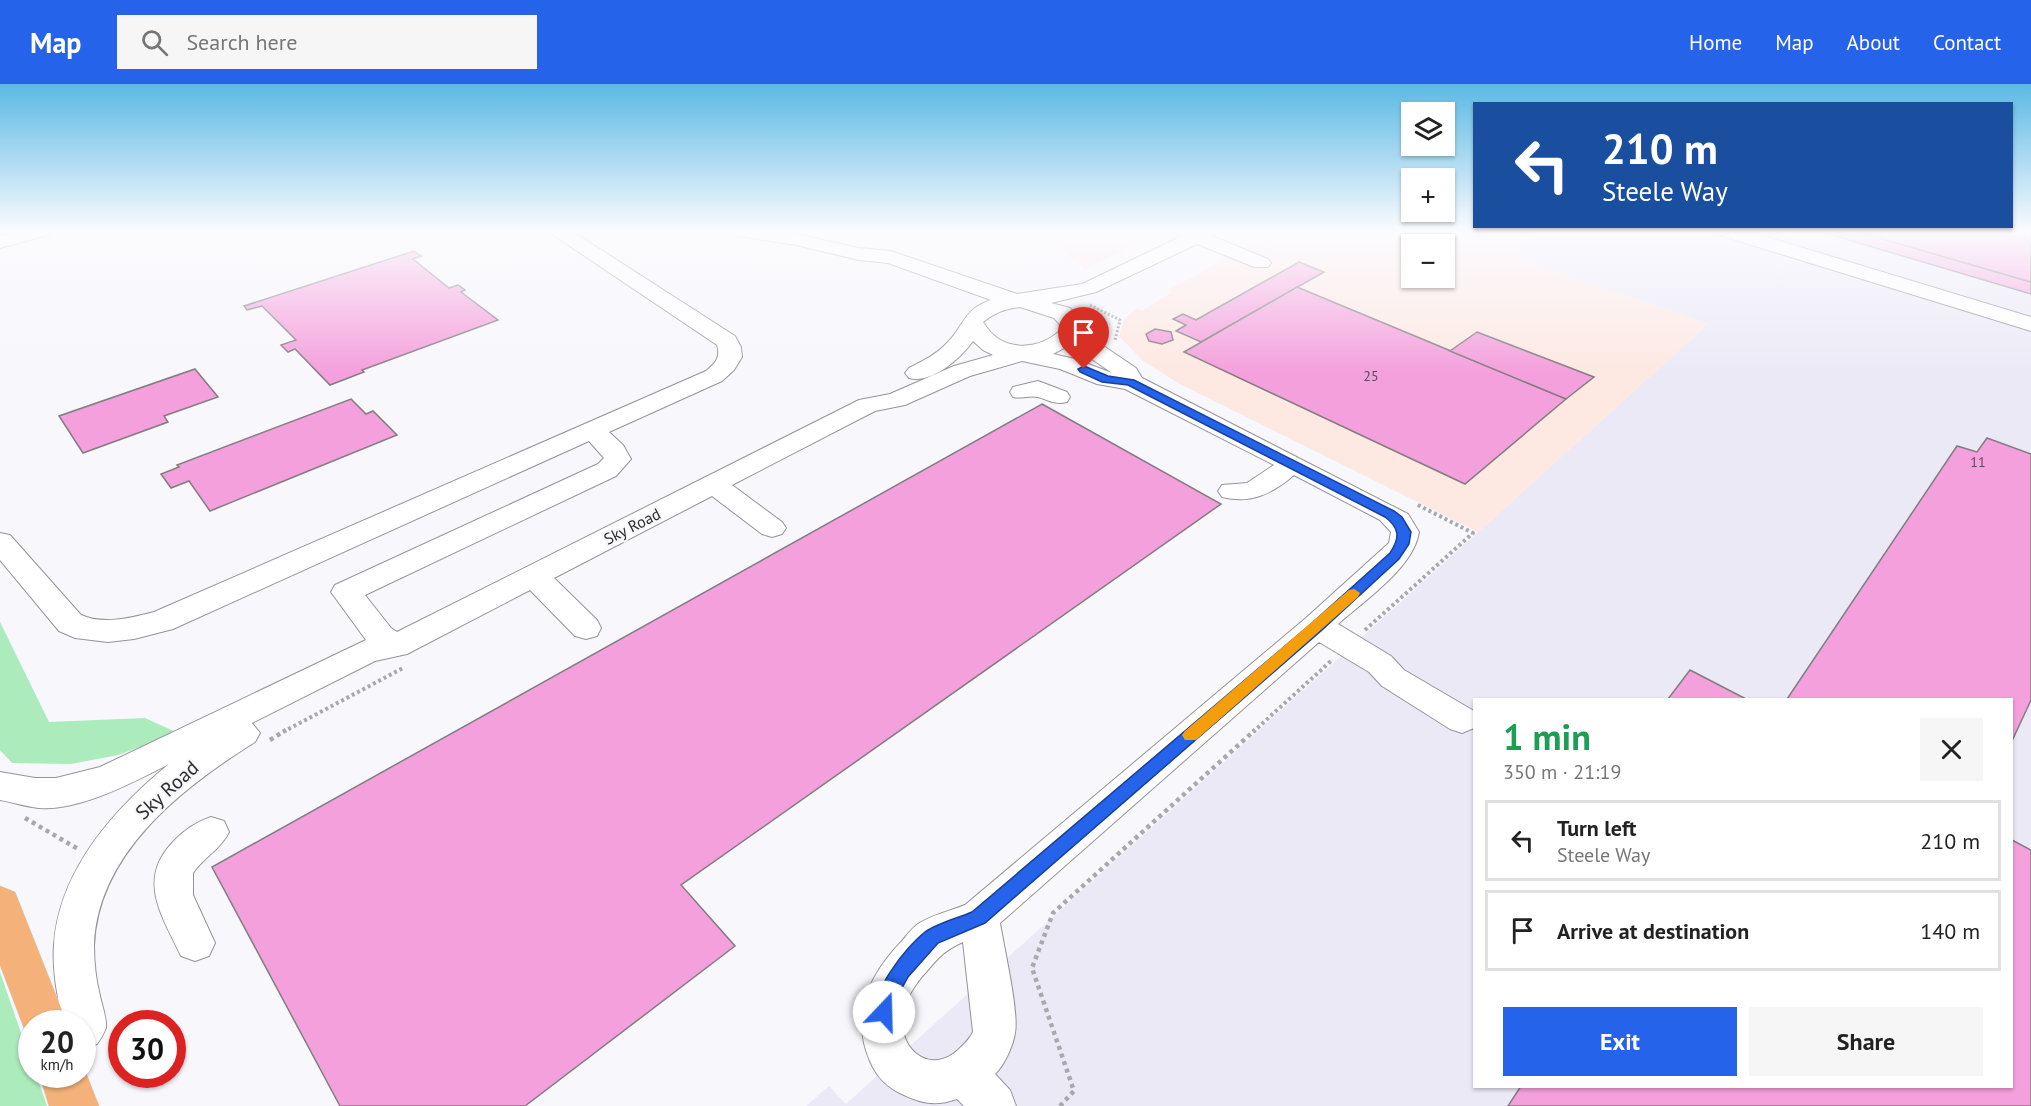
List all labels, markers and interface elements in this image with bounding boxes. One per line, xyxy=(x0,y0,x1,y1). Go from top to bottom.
search box xyxy=(117,15,537,69)
text: Map xyxy=(30,24,81,61)
icon: search xyxy=(138,26,171,59)
text: Search here xyxy=(186,28,297,56)
text: Home xyxy=(1689,29,1742,56)
text: Map xyxy=(1775,29,1814,56)
text: About xyxy=(1847,29,1900,56)
text: Contact xyxy=(1933,29,2001,56)
map controls xyxy=(1401,102,1455,288)
button: layers xyxy=(1401,102,1455,156)
text: 210 m xyxy=(1602,121,1718,176)
icon: left xyxy=(1503,126,1581,204)
button: + xyxy=(1401,168,1455,222)
text: Steele Way xyxy=(1602,174,1728,208)
button: − xyxy=(1401,234,1455,288)
pin xyxy=(1058,307,1109,369)
icon: arrive xyxy=(1067,316,1100,349)
house number: 25 xyxy=(1363,367,1379,385)
house number: 11 xyxy=(1970,453,1986,471)
street label: Sky Road xyxy=(600,503,664,549)
text: 1 min xyxy=(1503,713,1591,760)
button: close xyxy=(1920,718,1983,781)
street label: Sky Road xyxy=(130,755,204,825)
text: 350 m · 21:19 xyxy=(1503,759,1621,785)
text: Turn left xyxy=(1557,814,1637,842)
icon: left xyxy=(1506,824,1539,857)
text: 210 m xyxy=(1920,827,1980,855)
text: Steele Way xyxy=(1557,842,1650,868)
icon: arrive xyxy=(1506,914,1539,947)
text: Arrive at destination xyxy=(1557,917,1749,945)
text: 140 m xyxy=(1920,917,1980,945)
position arrow xyxy=(852,980,916,1044)
button: Exit xyxy=(1503,1007,1737,1076)
button: Share xyxy=(1749,1007,1983,1076)
speed limit sign: 30 xyxy=(108,1010,186,1088)
text: 20 xyxy=(40,1022,74,1061)
text: km/h xyxy=(41,1055,73,1074)

